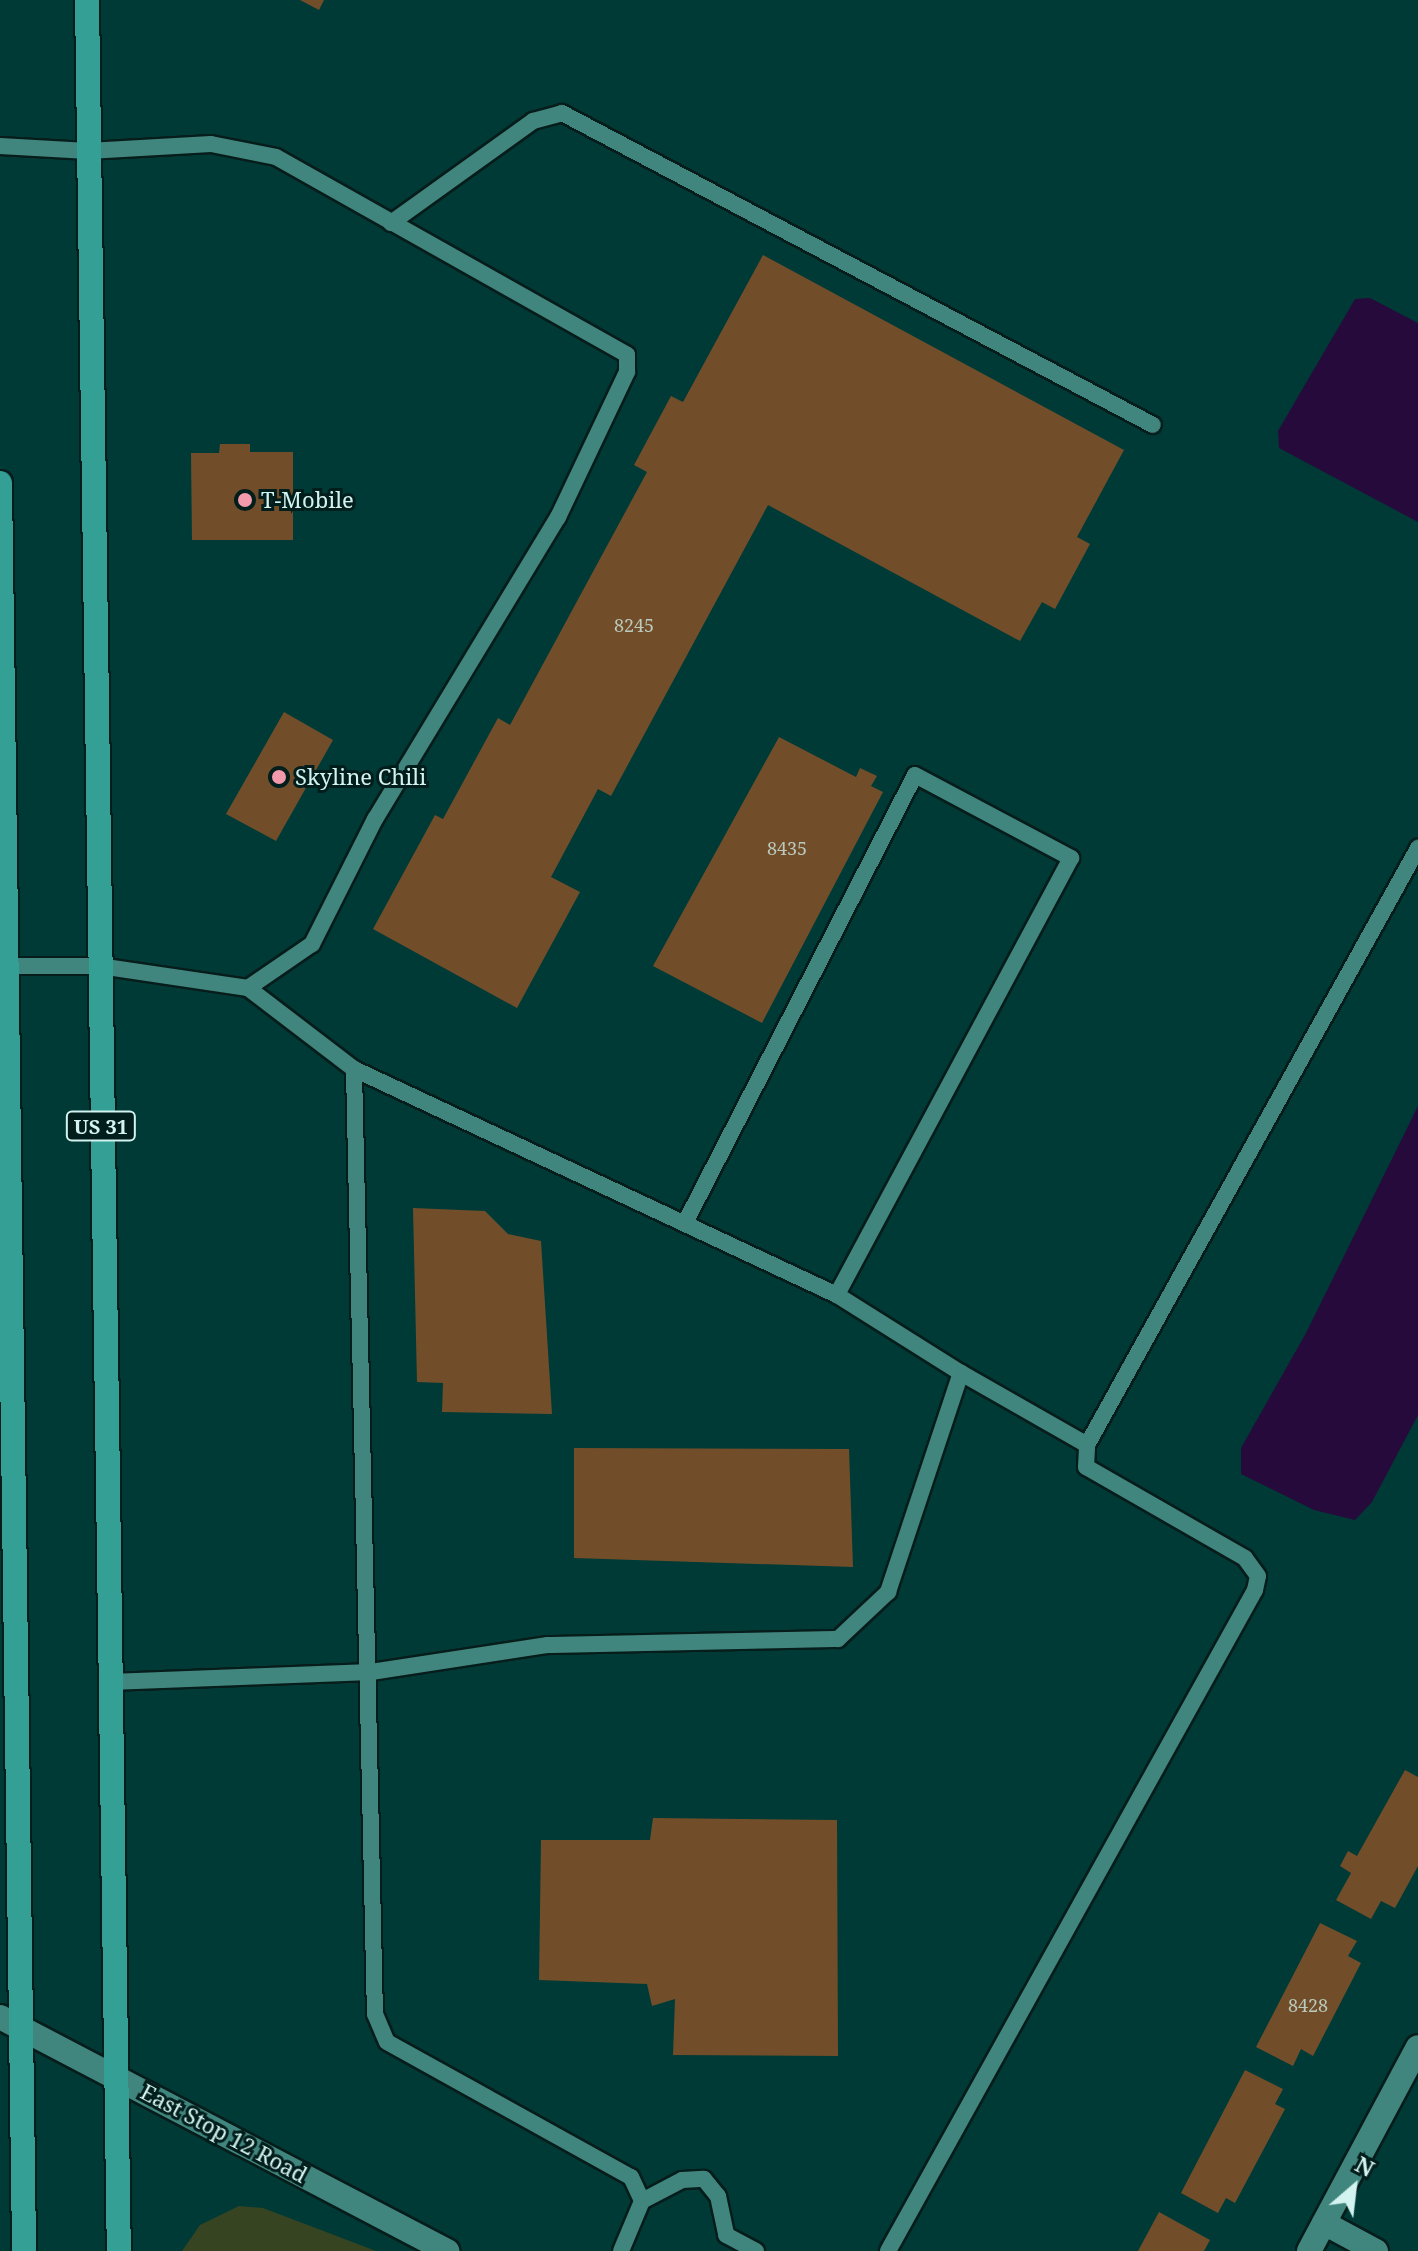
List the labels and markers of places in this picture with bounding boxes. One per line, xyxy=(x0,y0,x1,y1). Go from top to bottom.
place label: T-Mobile xyxy=(261,487,354,513)
marker: T-Mobile xyxy=(236,491,254,509)
place label: Skyline Chili xyxy=(295,764,426,790)
marker: Skyline Chili xyxy=(270,768,288,786)

